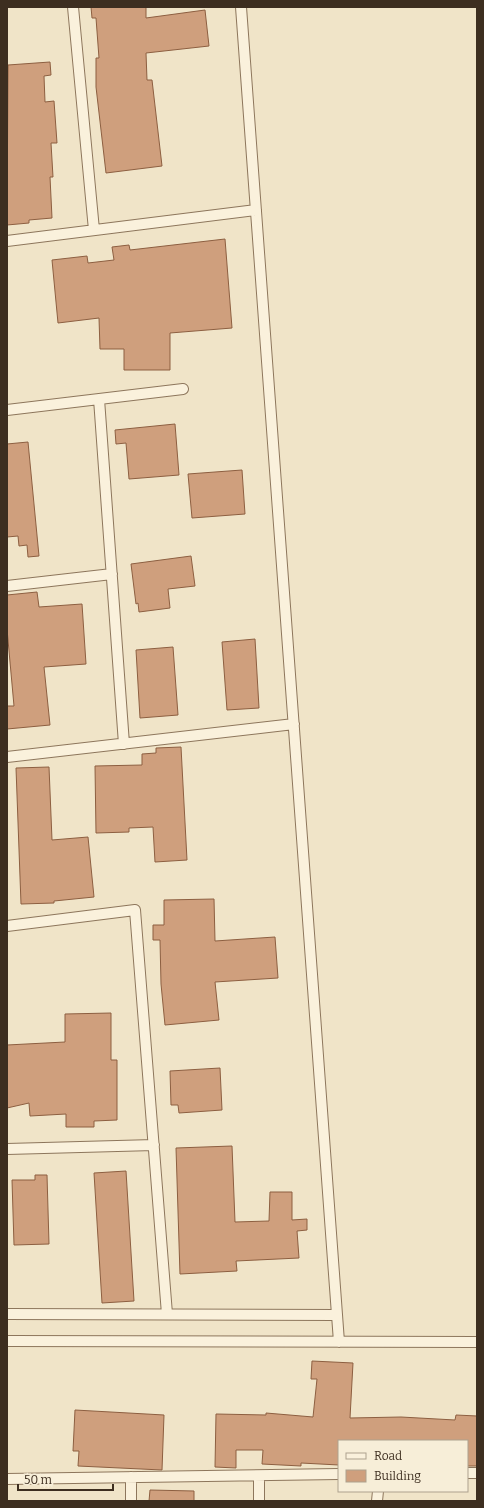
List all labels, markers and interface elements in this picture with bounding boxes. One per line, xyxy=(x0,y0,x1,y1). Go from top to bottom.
legend xyxy=(338,1440,468,1492)
text: Road xyxy=(374,1449,402,1463)
scale bar xyxy=(18,1466,113,1492)
text: Building xyxy=(374,1469,421,1483)
text: 50 m xyxy=(24,1473,53,1487)

